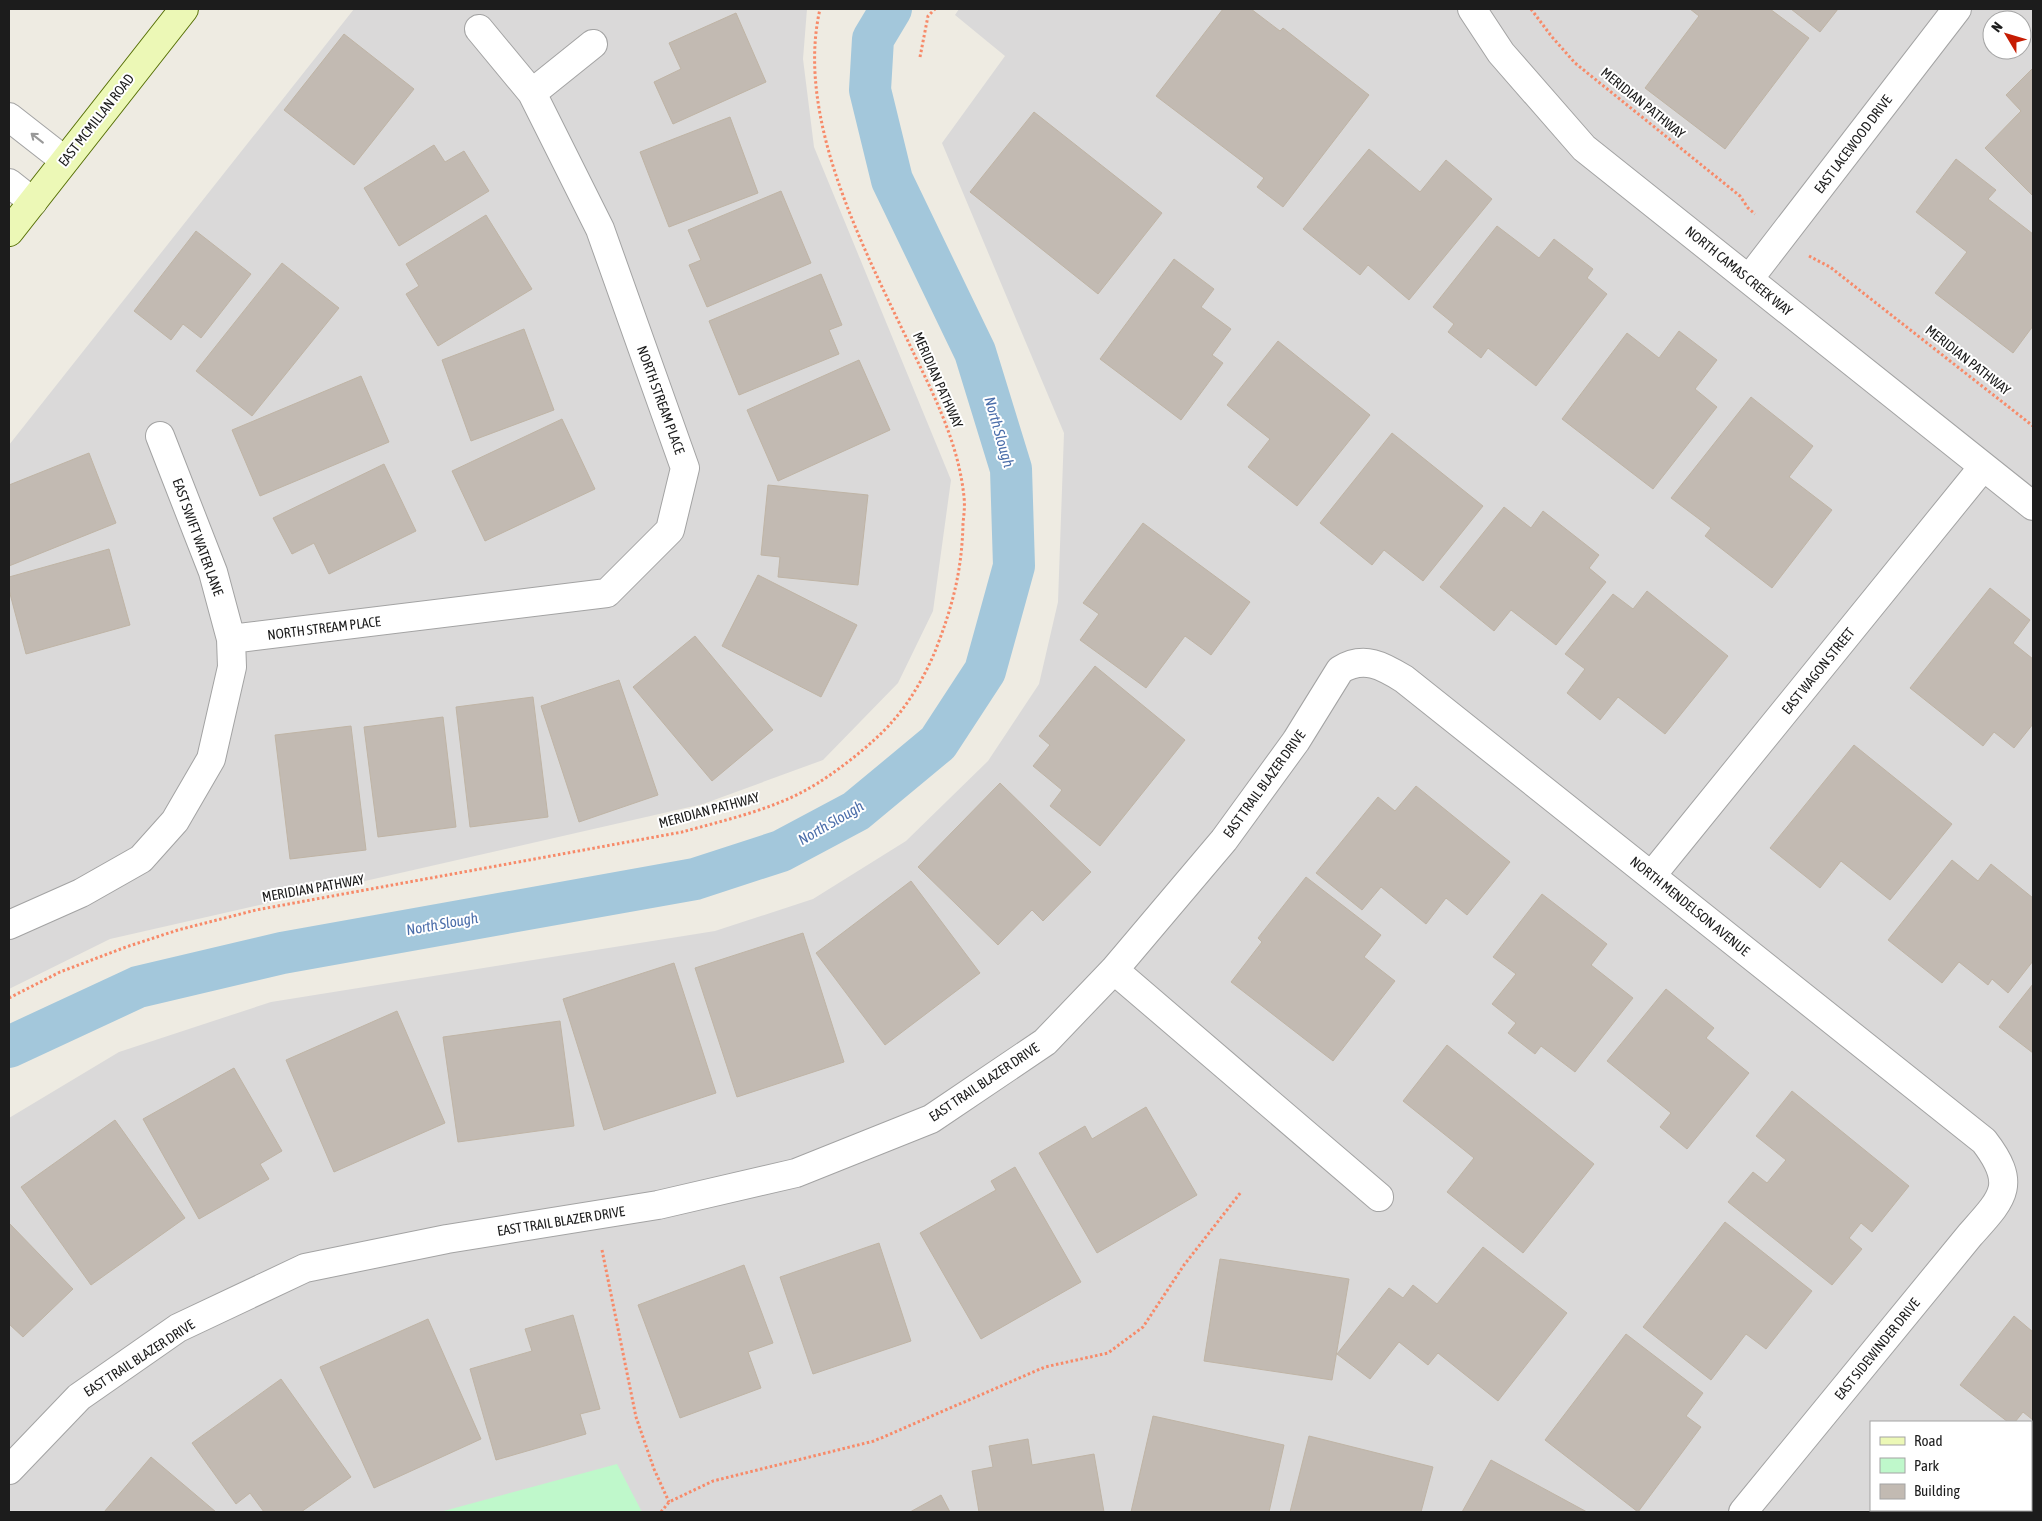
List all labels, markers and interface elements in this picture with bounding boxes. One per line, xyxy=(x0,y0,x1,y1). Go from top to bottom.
north arrow xyxy=(1982,10,2032,60)
text: N xyxy=(1988,19,2006,35)
street label: MERIDIAN PATHWAY xyxy=(1598,64,1689,142)
street label: EAST MCMILLAN ROAD xyxy=(55,70,137,169)
street label: EAST LACEWOOD DRIVE xyxy=(1811,92,1895,196)
one-way arrow xyxy=(30,133,43,144)
street label: NORTH CAMAS CREEK WAY xyxy=(1682,223,1796,320)
street label: MERIDIAN PATHWAY xyxy=(1922,322,2014,399)
street label: MERIDIAN PATHWAY xyxy=(910,329,967,431)
street label: NORTH STREAM PLACE xyxy=(634,344,688,456)
water label: North Slough xyxy=(981,395,1018,469)
street label: EAST SWIFT WATER LANE xyxy=(169,476,227,598)
street label: NORTH STREAM PLACE xyxy=(266,613,382,643)
street label: EAST WAGON STREET xyxy=(1778,625,1858,717)
street label: EAST TRAIL BLAZER DRIVE xyxy=(1220,727,1308,841)
street label: MERIDIAN PATHWAY xyxy=(657,789,762,831)
water label: North Slough xyxy=(795,797,866,848)
street label: NORTH MENDELSON AVENUE xyxy=(1627,853,1753,959)
street label: MERIDIAN PATHWAY xyxy=(261,871,366,905)
water label: North Slough xyxy=(405,909,479,938)
street label: EAST TRAIL BLAZER DRIVE xyxy=(926,1039,1042,1125)
street label: EAST TRAIL BLAZER DRIVE xyxy=(496,1203,626,1239)
street label: EAST SIDEWINDER DRIVE xyxy=(1831,1295,1923,1403)
street label: EAST TRAIL BLAZER DRIVE xyxy=(81,1316,197,1400)
legend xyxy=(1870,1421,2032,1511)
text: Road xyxy=(1914,1432,1943,1449)
text: Park xyxy=(1914,1457,1939,1474)
text: Building xyxy=(1914,1482,1960,1499)

